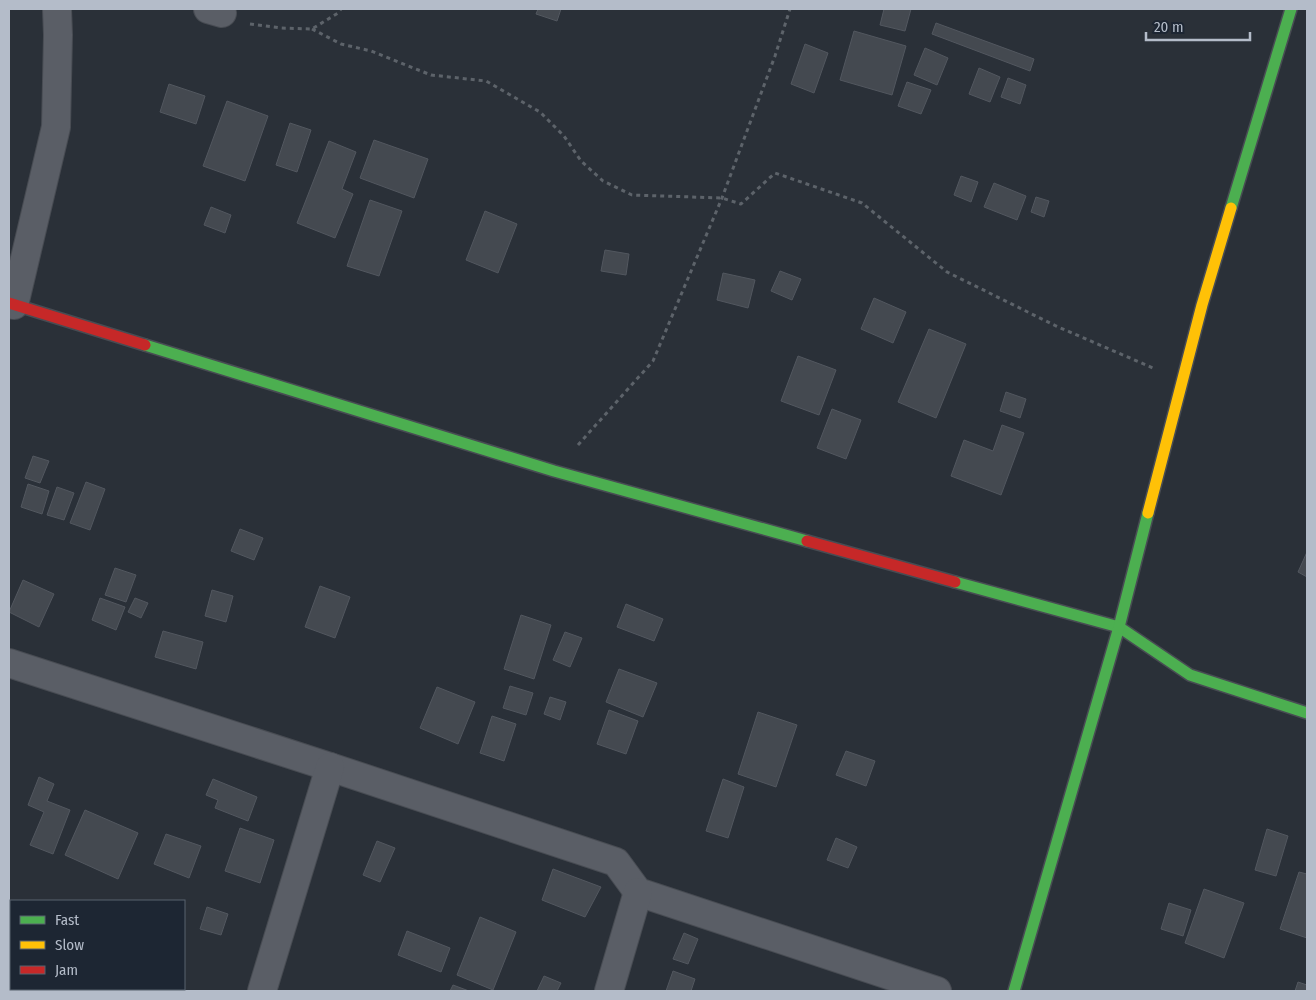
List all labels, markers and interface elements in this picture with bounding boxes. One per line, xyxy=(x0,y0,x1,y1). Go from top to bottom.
scale bar xyxy=(1146,10,1250,42)
text: 20 m xyxy=(1154,18,1184,36)
legend xyxy=(10,900,185,990)
text: Fast xyxy=(55,911,79,929)
text: Slow xyxy=(55,936,84,954)
text: Jam xyxy=(55,961,78,979)

